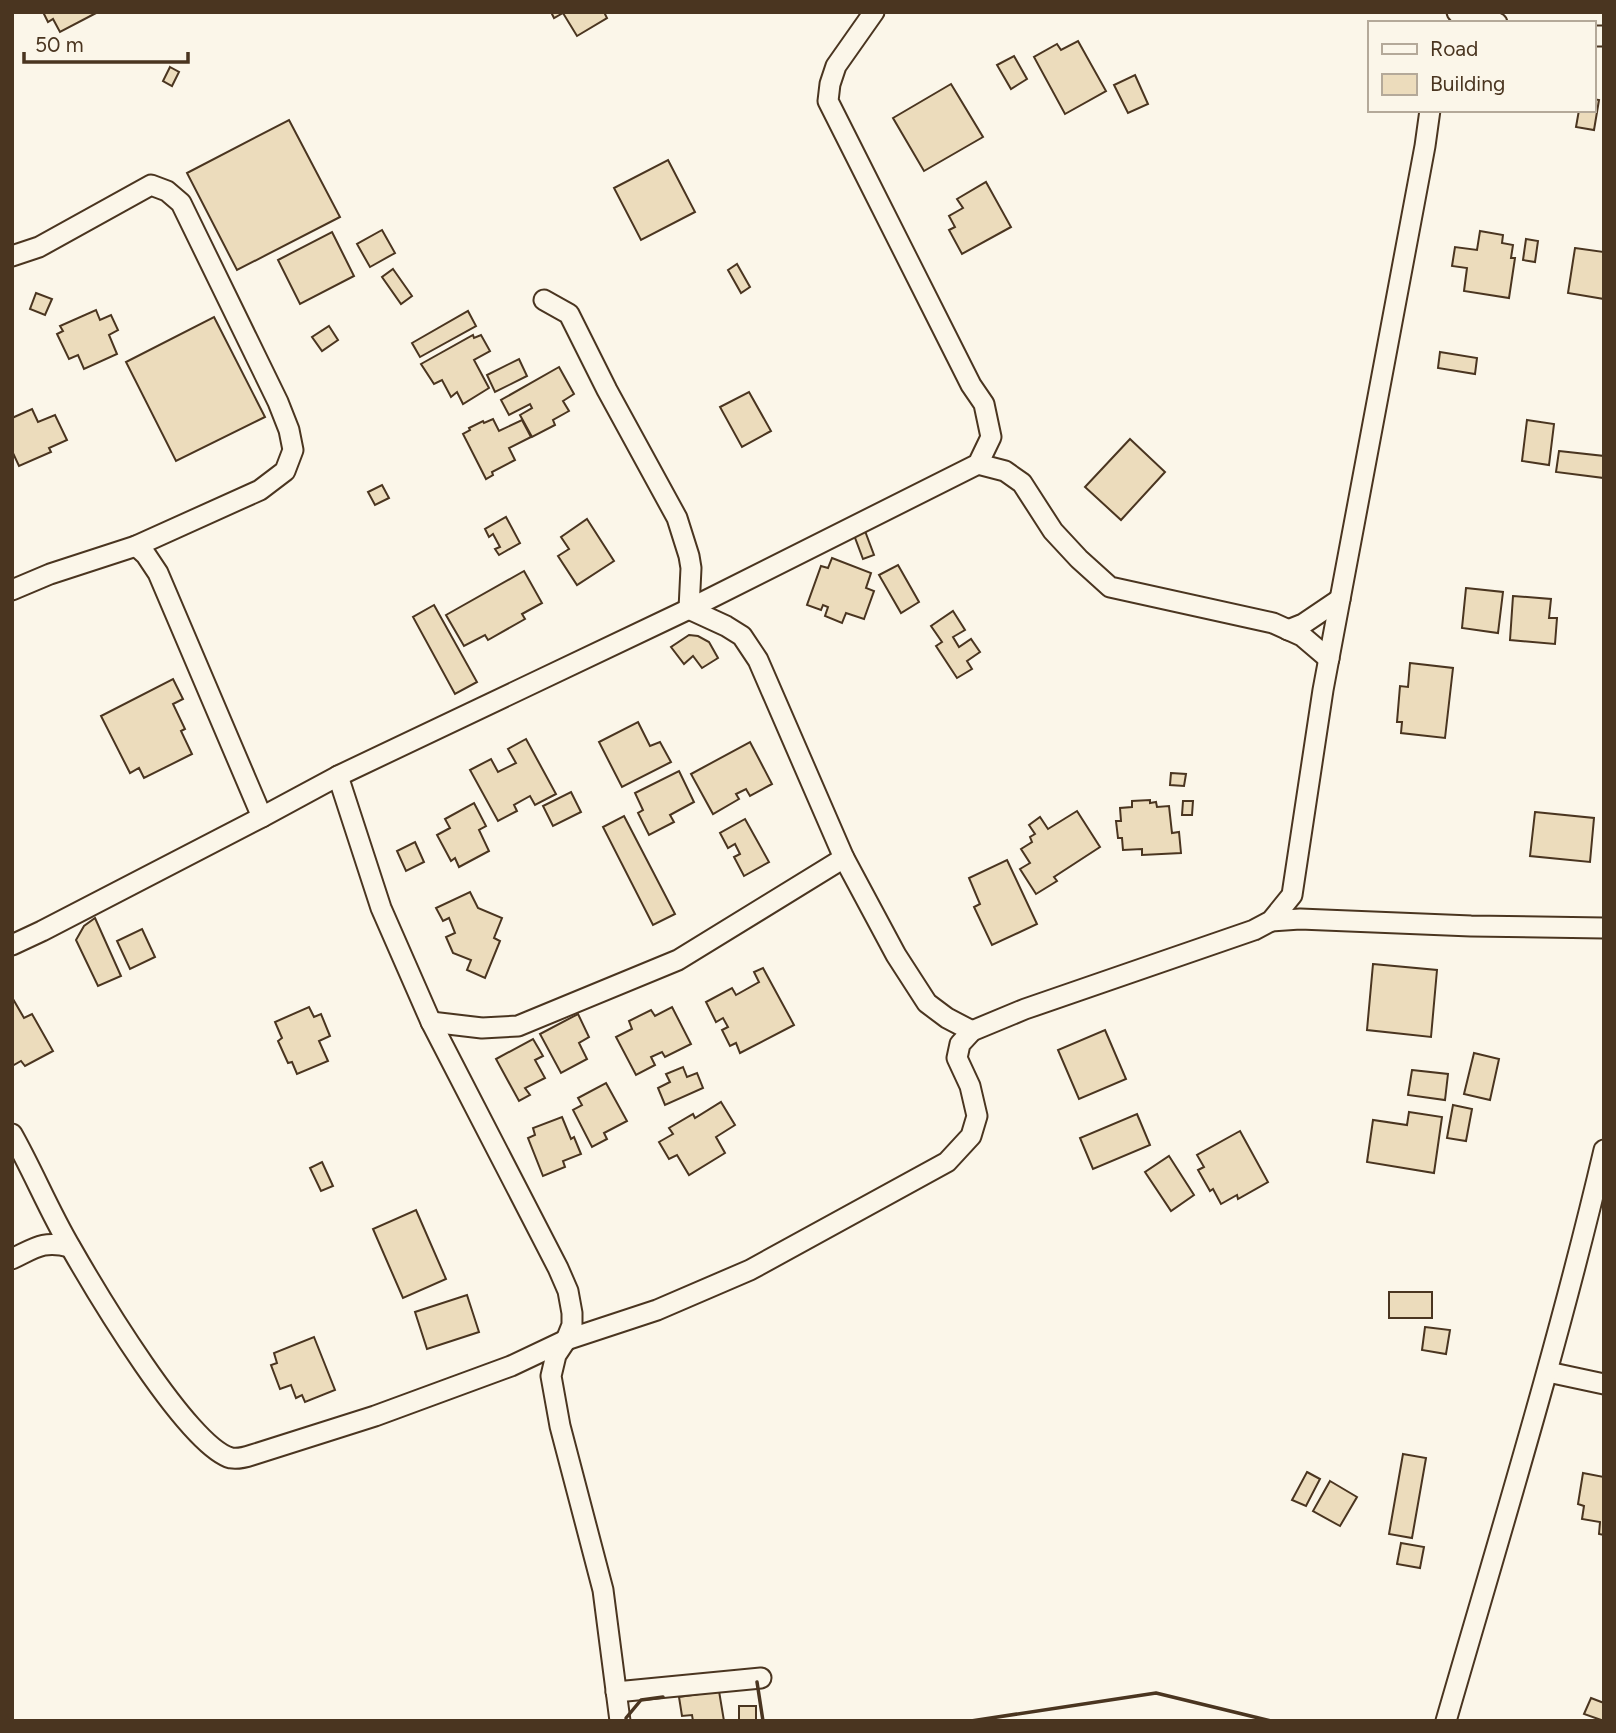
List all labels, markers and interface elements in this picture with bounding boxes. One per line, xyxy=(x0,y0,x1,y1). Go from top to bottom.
scale bar xyxy=(24,21,189,65)
legend xyxy=(1368,21,1595,112)
text: 50 m xyxy=(35,32,84,57)
text: Road xyxy=(1430,36,1478,61)
text: Building xyxy=(1430,71,1505,96)

